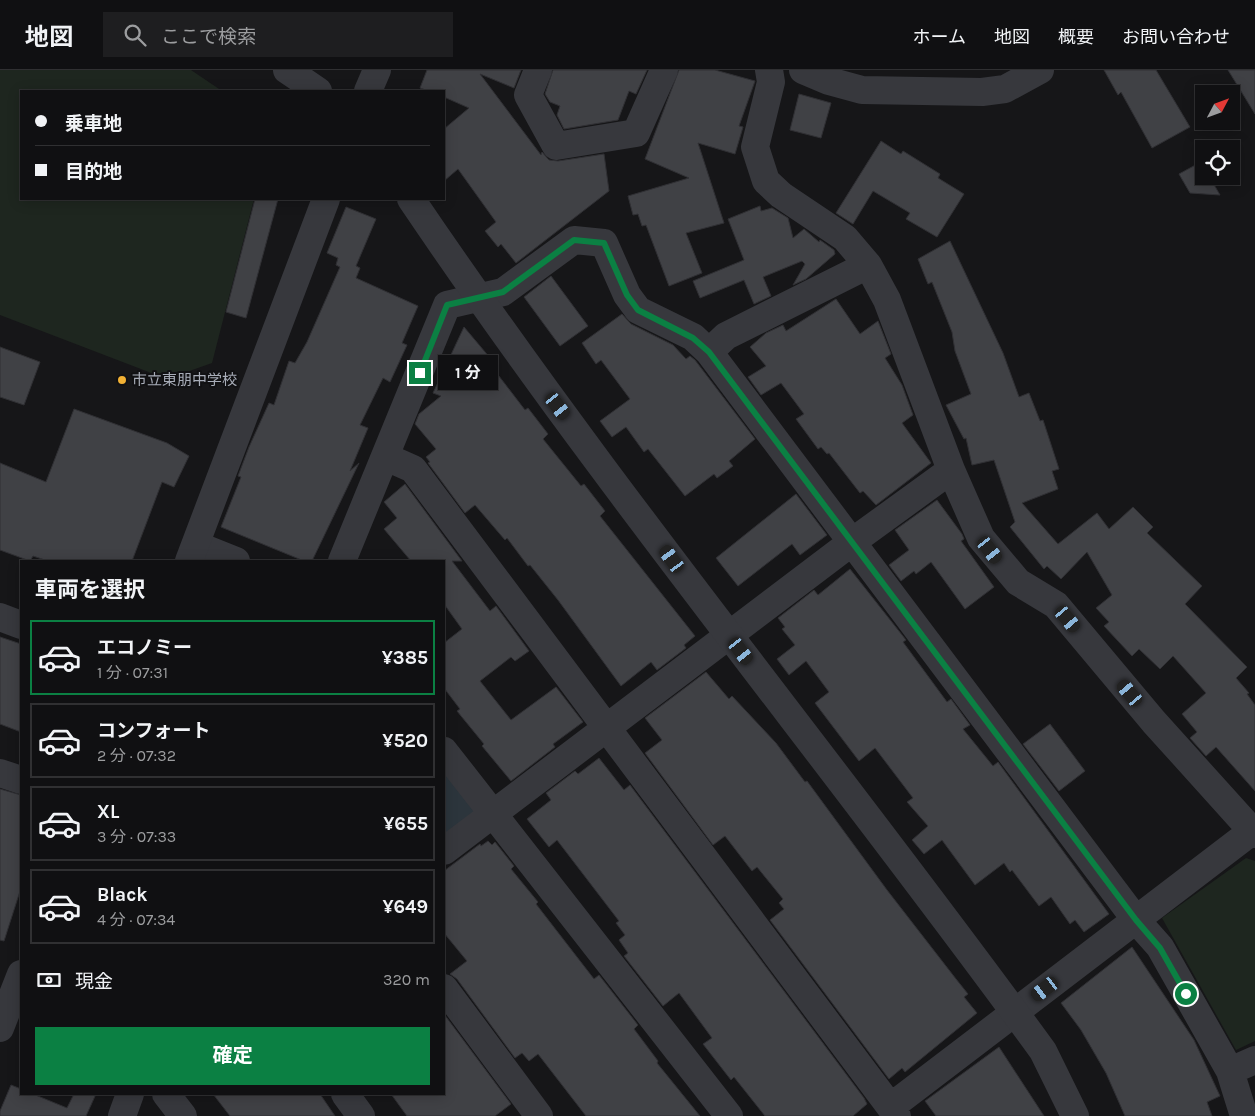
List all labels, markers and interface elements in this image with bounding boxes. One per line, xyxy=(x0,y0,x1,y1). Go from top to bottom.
search box xyxy=(103,12,453,57)
icon: search xyxy=(121,21,149,49)
text: 地図 xyxy=(25,23,73,51)
text: ここで検索 xyxy=(161,26,256,48)
text: ホーム xyxy=(913,26,966,48)
text: 地図 xyxy=(994,26,1030,48)
text: 概要 xyxy=(1058,26,1094,48)
text: お問い合わせ xyxy=(1122,26,1230,48)
north arrow xyxy=(1195,85,1240,130)
map controls xyxy=(1195,85,1240,185)
text: 乗車地 xyxy=(65,113,122,135)
button: locate xyxy=(1195,140,1240,185)
text: 目的地 xyxy=(65,161,122,183)
callout: 1 分 xyxy=(438,356,498,390)
route end xyxy=(409,362,431,384)
text: 1 分 xyxy=(455,363,481,382)
place label: 市立東朋中学校 xyxy=(132,371,237,389)
marker: 市立東朋中学校 xyxy=(116,374,128,386)
car xyxy=(542,390,573,422)
car xyxy=(974,534,1005,566)
car xyxy=(657,542,686,576)
text: 車両を選択 xyxy=(35,577,145,603)
car xyxy=(1052,603,1083,635)
icon: car xyxy=(37,635,82,680)
car xyxy=(725,635,756,667)
text: エコノミー xyxy=(97,637,192,659)
text: ¥385 xyxy=(382,647,428,669)
text: 1 分 · 07:31 xyxy=(97,663,168,682)
car xyxy=(1114,677,1145,709)
icon: car xyxy=(37,718,82,763)
text: コンフォート xyxy=(97,720,210,742)
text: ¥520 xyxy=(382,730,428,752)
text: 2 分 · 07:32 xyxy=(97,746,176,765)
icon: car xyxy=(37,801,82,846)
text: XL xyxy=(97,801,119,823)
text: ¥655 xyxy=(383,813,428,835)
text: 3 分 · 07:33 xyxy=(97,827,176,846)
icon: car xyxy=(37,884,82,929)
text: Black xyxy=(97,884,148,906)
text: ¥649 xyxy=(382,896,428,918)
text: 4 分 · 07:34 xyxy=(97,910,175,929)
icon: cash xyxy=(35,966,63,994)
text: 320 m xyxy=(383,970,430,989)
text: 現金 xyxy=(75,971,113,993)
car xyxy=(1028,974,1061,1004)
route start xyxy=(1175,983,1197,1005)
button: 確定 xyxy=(35,1027,430,1085)

